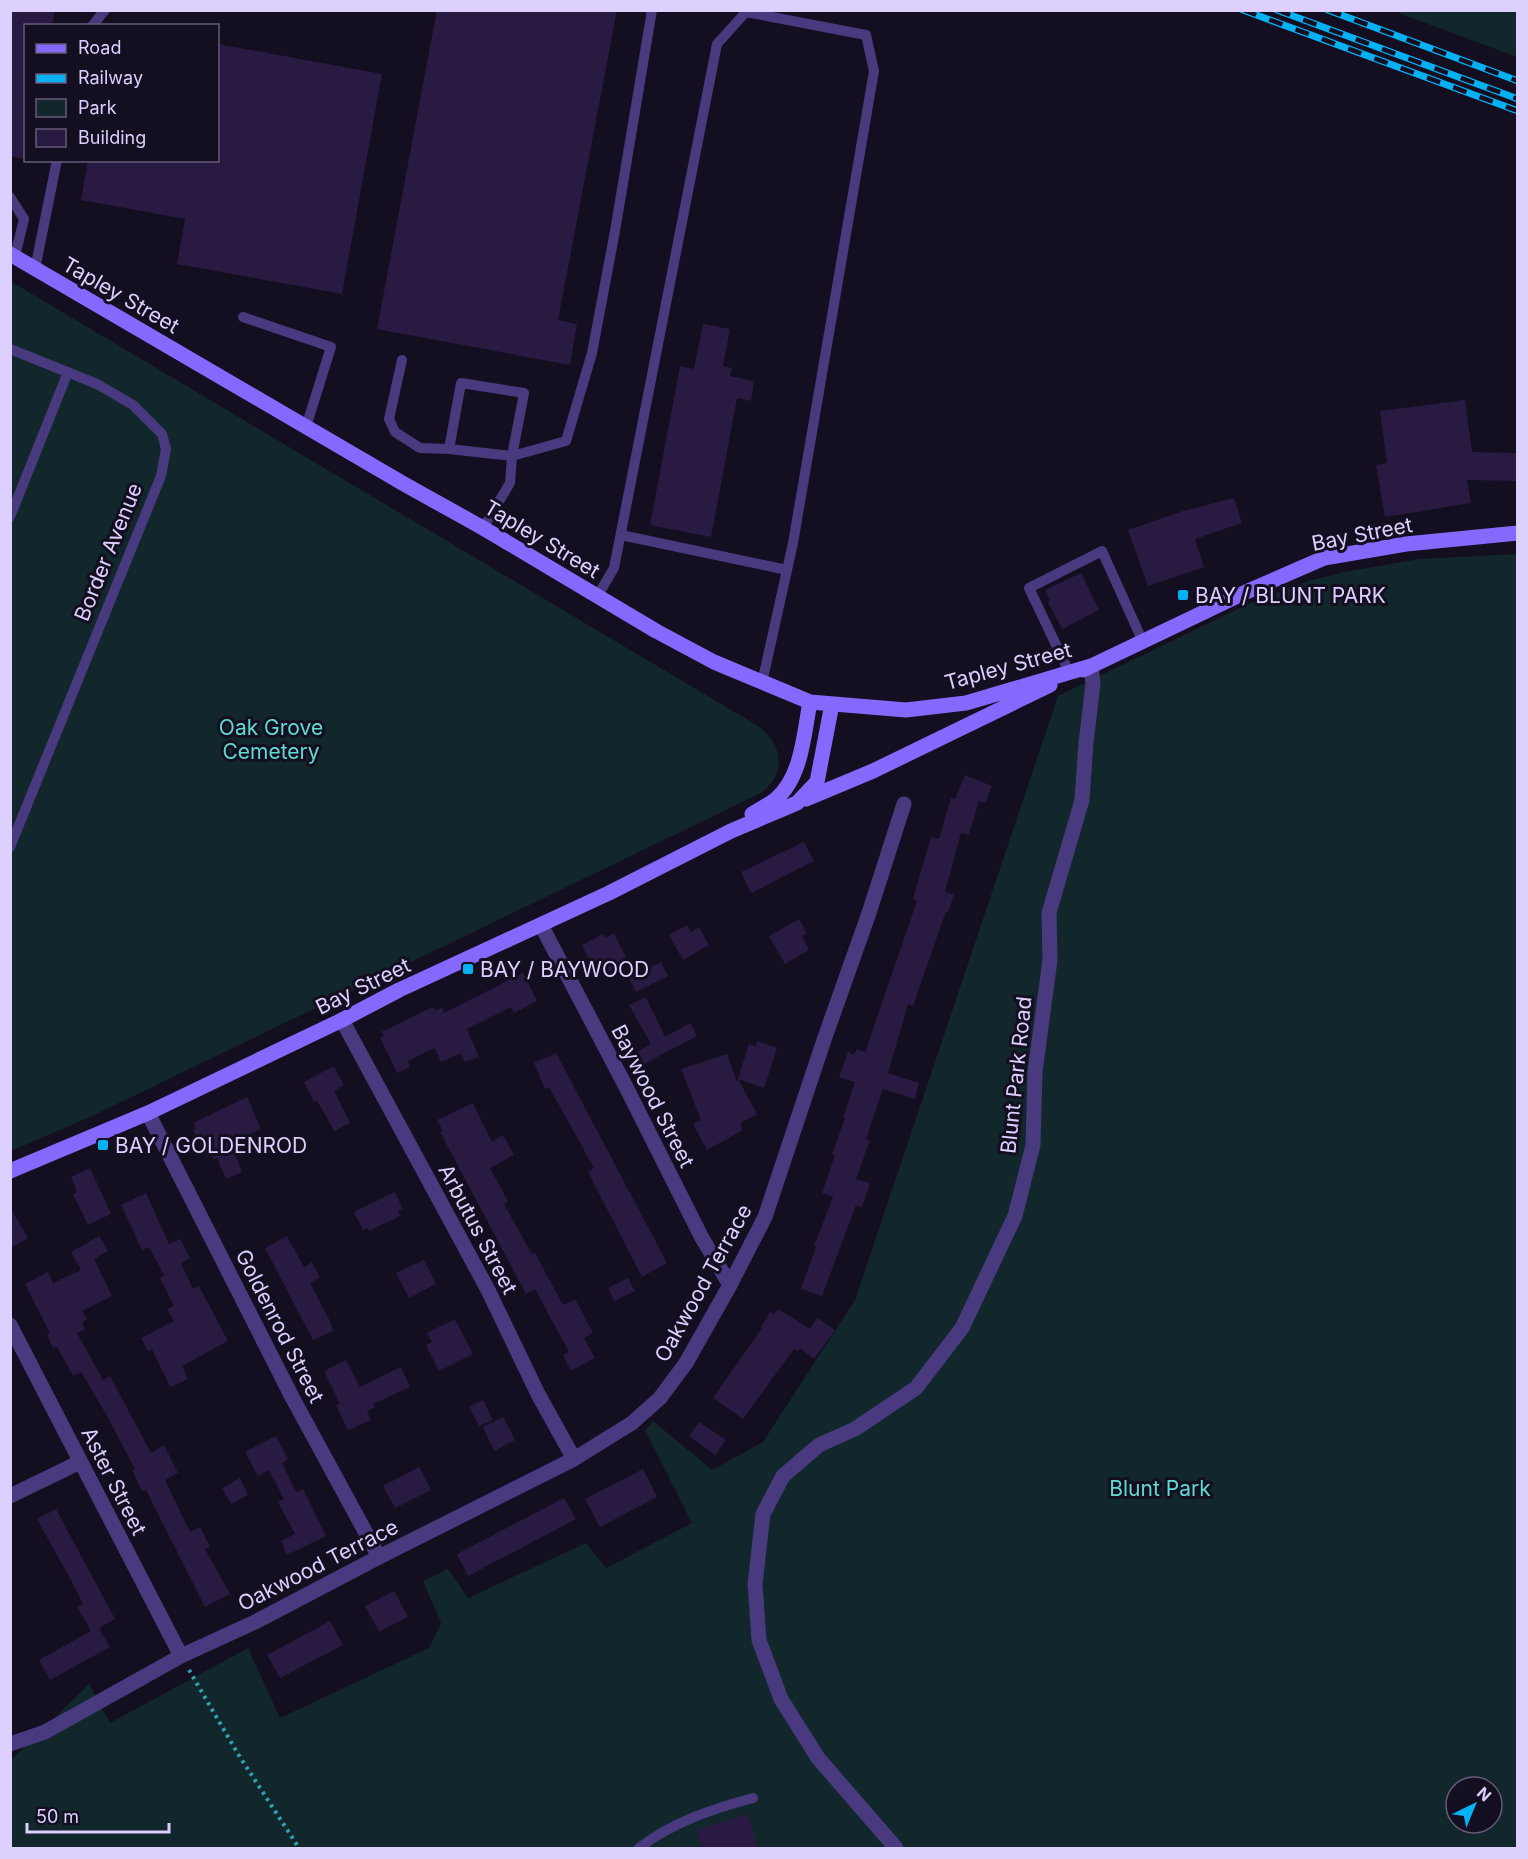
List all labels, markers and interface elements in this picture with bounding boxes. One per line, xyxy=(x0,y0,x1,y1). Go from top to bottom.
legend xyxy=(24,24,219,162)
text: Road xyxy=(78,37,121,58)
text: Railway xyxy=(78,67,143,88)
text: Park xyxy=(78,97,117,118)
text: Building xyxy=(78,127,146,148)
street label: Tapley Street xyxy=(58,252,184,339)
street label: Border Avenue xyxy=(69,479,147,625)
street label: Tapley Street xyxy=(480,495,604,583)
street label: Bay Street xyxy=(1309,512,1415,556)
place label: BAY / BLUNT PARK xyxy=(1195,583,1386,608)
marker: BAY / BLUNT PARK xyxy=(1176,588,1190,602)
street label: Tapley Street xyxy=(942,637,1074,695)
park label: Oak Grove Cemetery xyxy=(219,715,323,764)
street label: Bay Street xyxy=(312,952,415,1020)
place label: BAY / BAYWOOD xyxy=(480,957,649,982)
marker: BAY / BAYWOOD xyxy=(461,962,475,976)
street label: Blunt Park Road xyxy=(995,995,1037,1155)
street label: Baywood Street xyxy=(606,1020,700,1172)
place label: BAY / GOLDENROD xyxy=(115,1133,307,1158)
marker: BAY / GOLDENROD xyxy=(96,1138,110,1152)
street label: Arbutus Street xyxy=(433,1160,523,1298)
street label: Oakwood Terrace xyxy=(649,1200,757,1366)
street label: Goldenrod Street xyxy=(230,1245,330,1407)
street label: Aster Street xyxy=(76,1423,152,1539)
park label: Blunt Park xyxy=(1109,1476,1211,1501)
street label: Oakwood Terrace xyxy=(234,1514,402,1616)
north arrow xyxy=(1444,1775,1504,1835)
text: N xyxy=(1473,1783,1496,1806)
scale bar xyxy=(27,1796,170,1834)
text: 50 m xyxy=(36,1806,79,1827)

